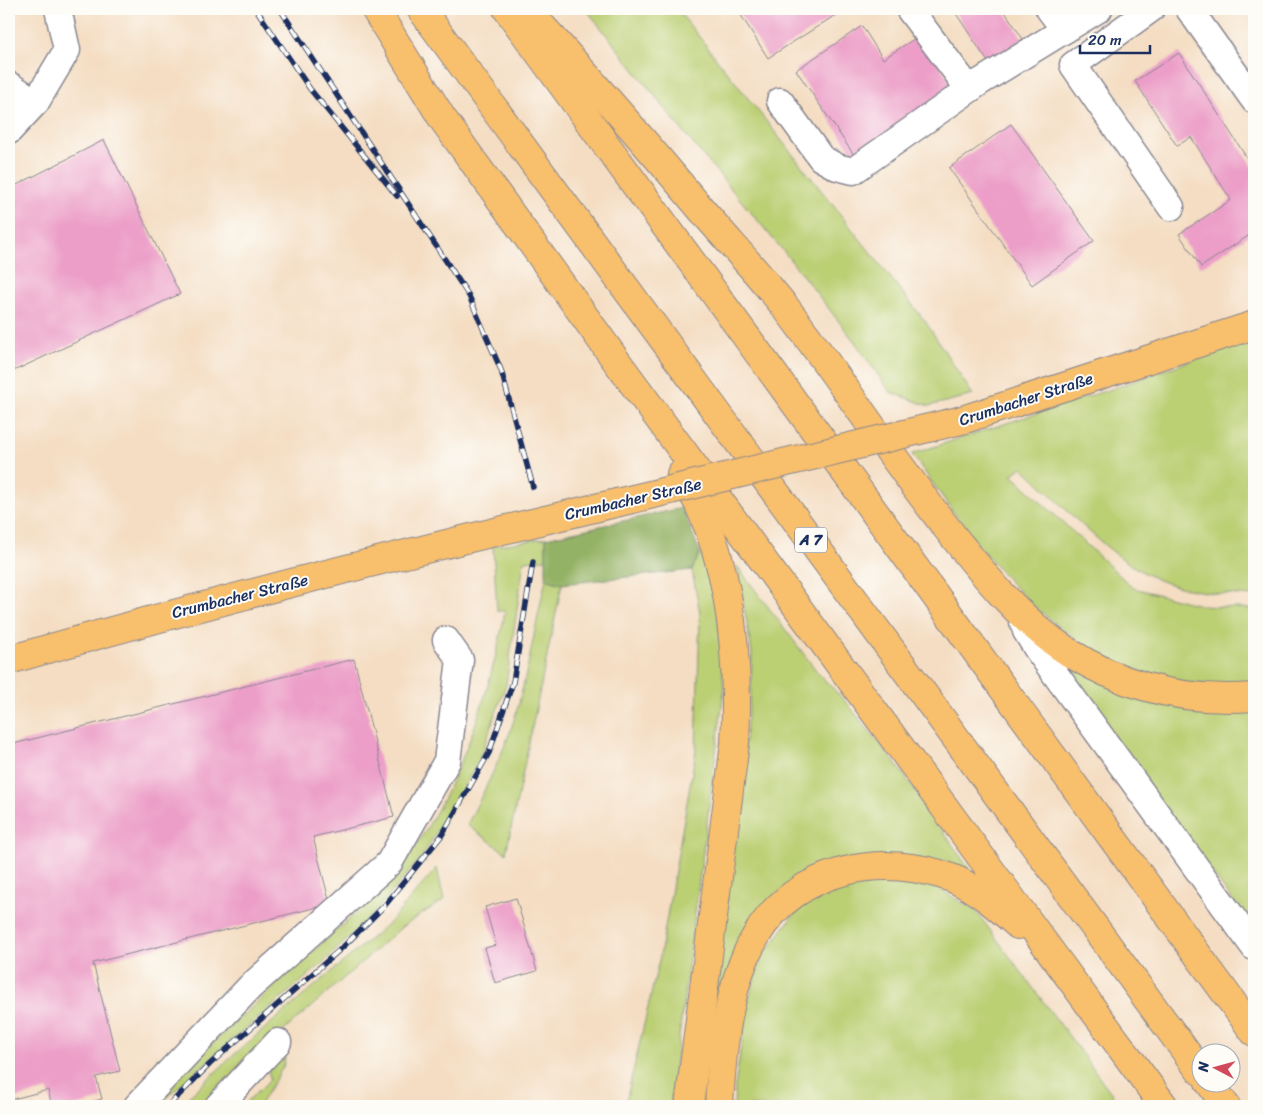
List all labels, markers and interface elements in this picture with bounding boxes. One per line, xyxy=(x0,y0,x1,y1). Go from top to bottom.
scale bar xyxy=(1080,22,1150,54)
text: 20 m xyxy=(1088,27,1122,53)
street label: Crumbacher Straße xyxy=(955,364,1097,434)
street label: Crumbacher Straße xyxy=(562,469,704,529)
road number: A 7 xyxy=(795,528,827,552)
street label: Crumbacher Straße xyxy=(169,565,311,627)
north arrow xyxy=(1190,1042,1240,1092)
text: N xyxy=(1191,1060,1217,1074)

